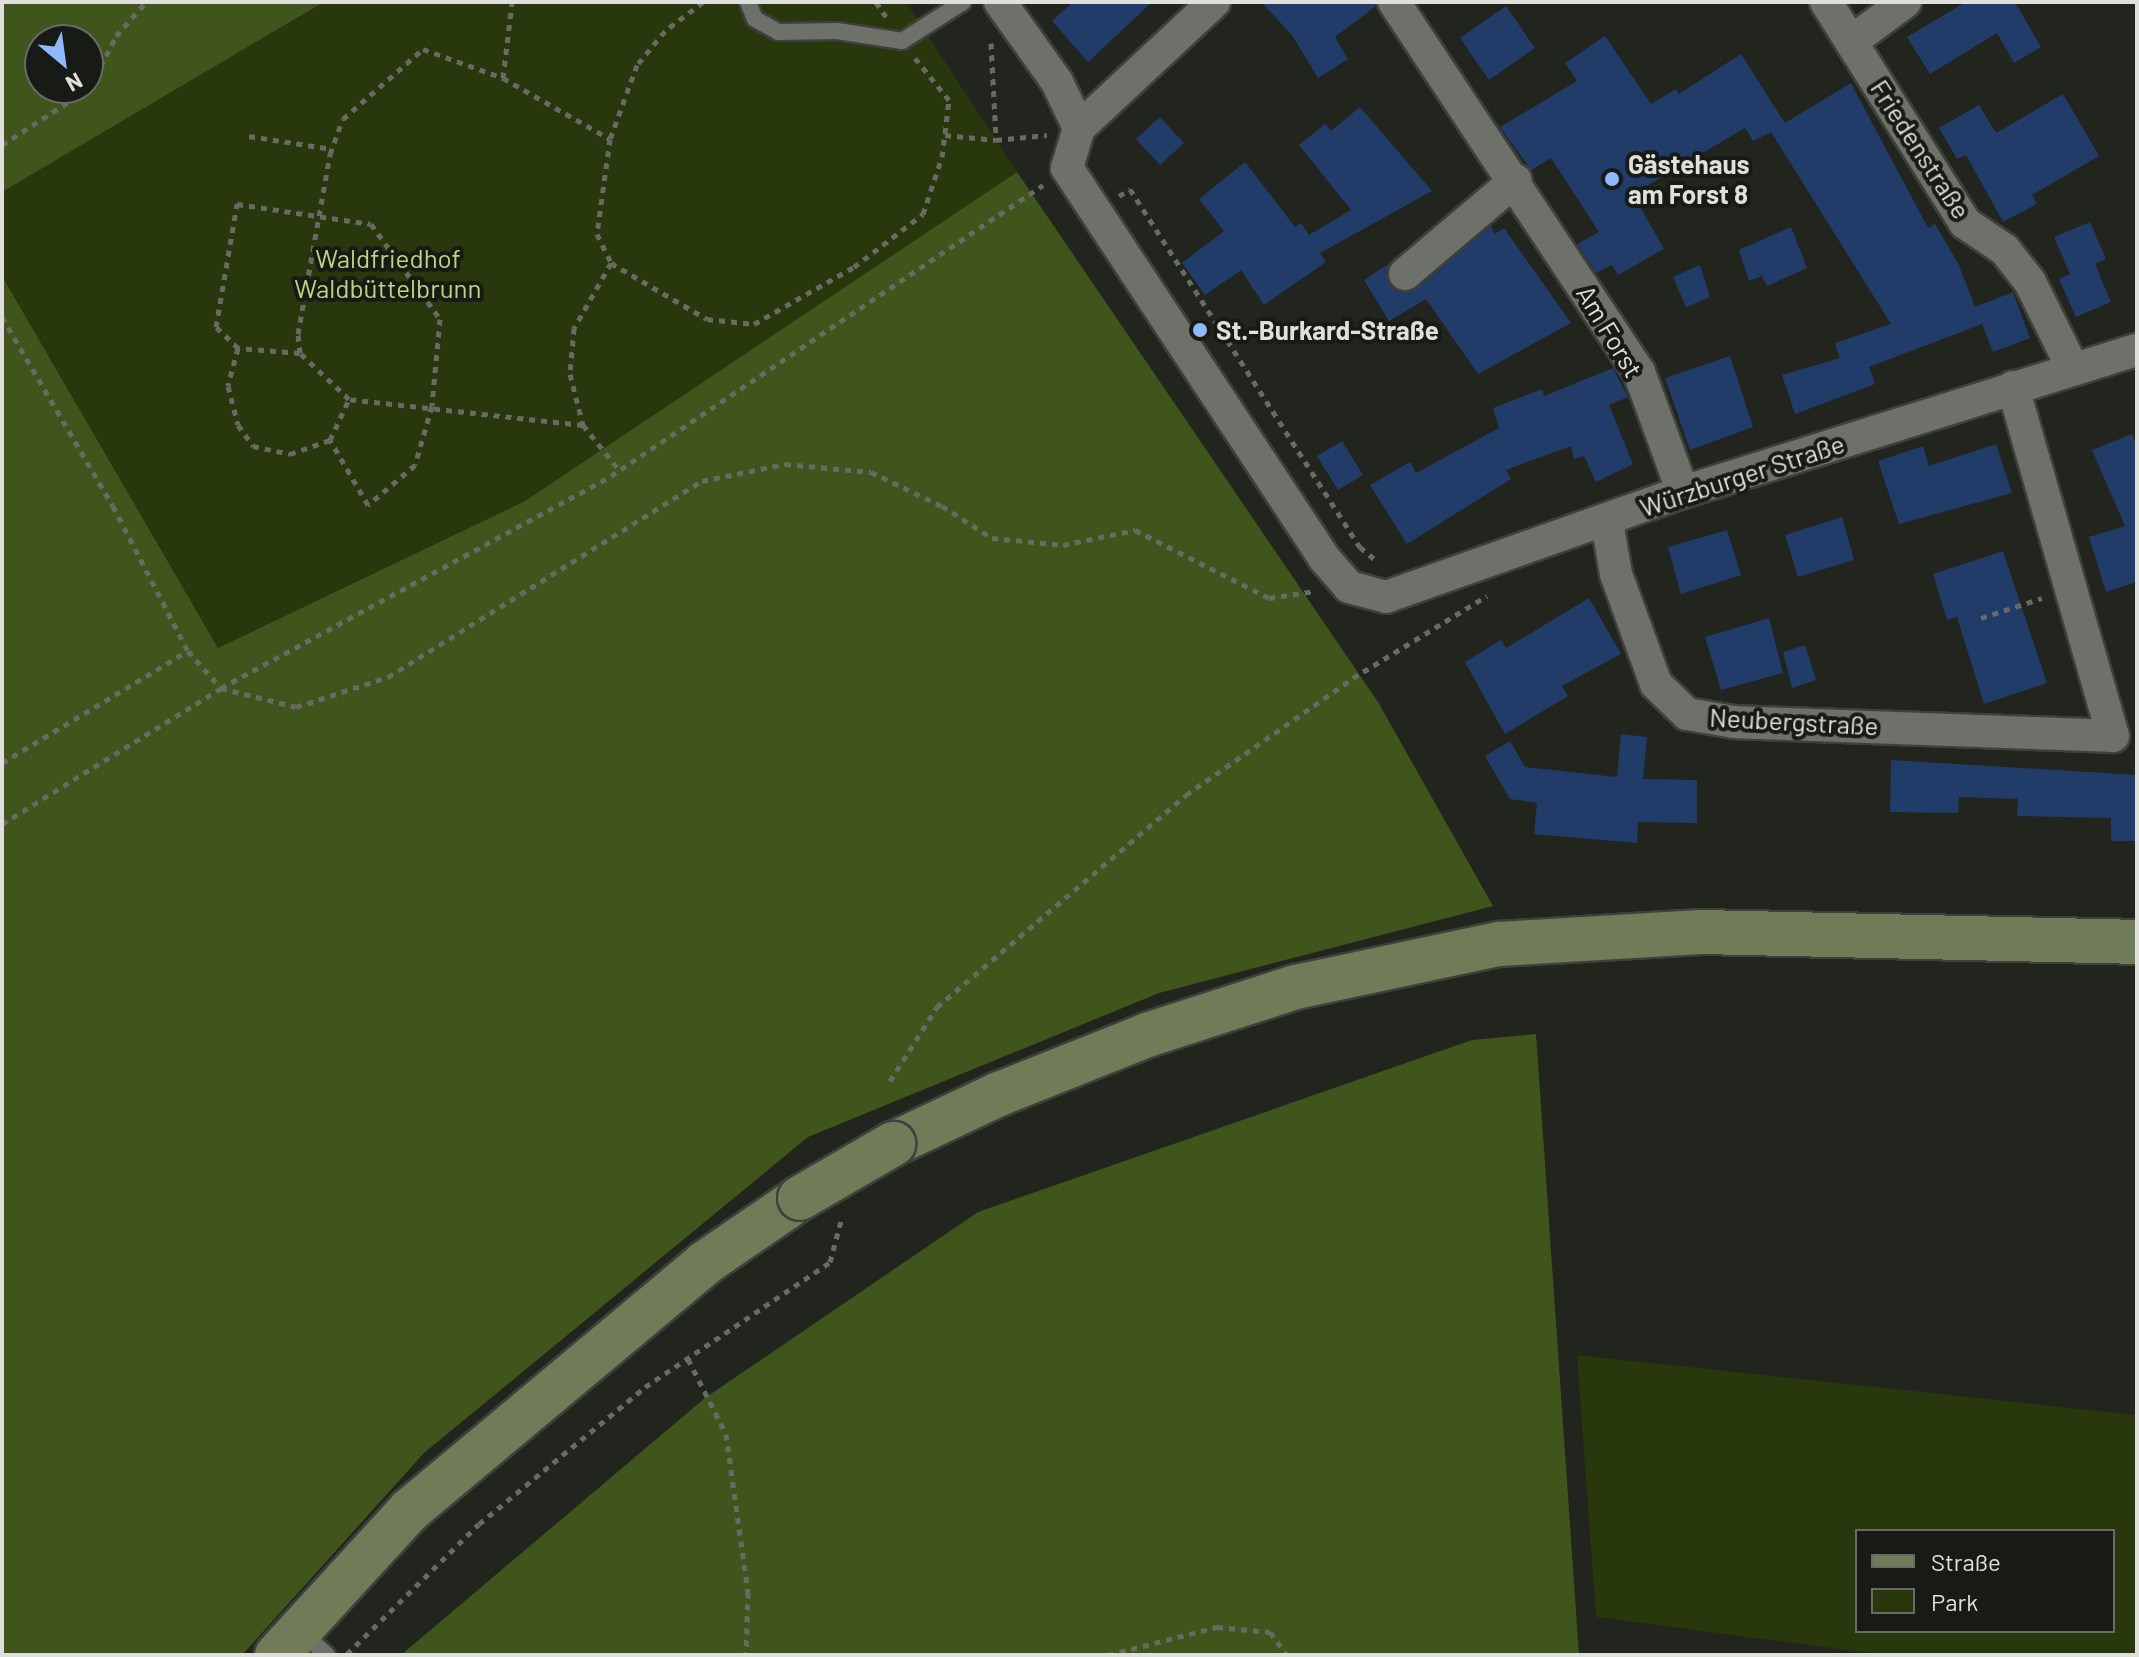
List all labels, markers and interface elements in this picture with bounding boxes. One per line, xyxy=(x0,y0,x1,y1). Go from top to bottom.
north arrow xyxy=(24,24,104,104)
text: N xyxy=(62,68,87,98)
street label: Friedenstraße xyxy=(1864,74,1978,224)
place label: Gästehaus am Forst 8 xyxy=(1628,148,1750,210)
marker: Gästehaus am Forst 8 xyxy=(1603,170,1621,188)
park label: Waldfriedhof Waldbüttelbrunn xyxy=(294,242,482,304)
street label: Am Forst xyxy=(1570,279,1650,383)
place label: St.-Burkard-Straße xyxy=(1216,314,1439,346)
marker: St.-Burkard-Straße xyxy=(1191,321,1209,339)
street label: Würzburger Straße xyxy=(1636,427,1848,523)
street label: Neubergstraße xyxy=(1709,701,1879,741)
legend xyxy=(1855,1529,2115,1633)
text: Straße xyxy=(1931,1547,2001,1576)
text: Park xyxy=(1931,1587,1978,1616)

